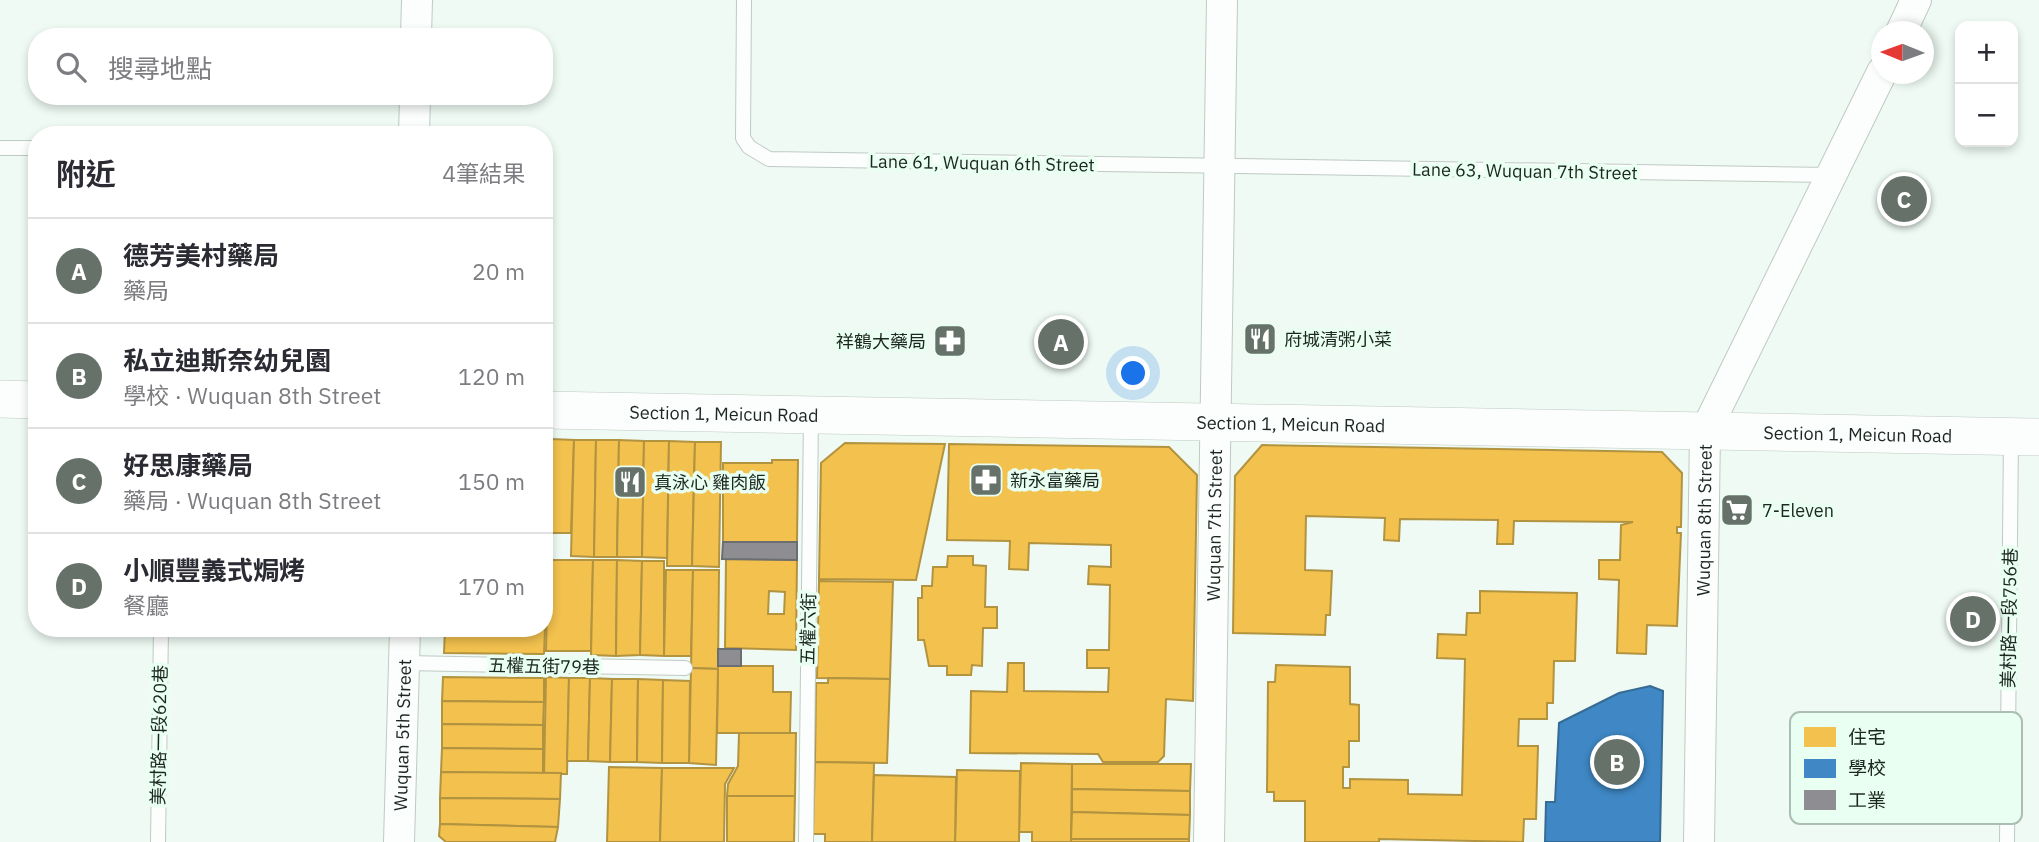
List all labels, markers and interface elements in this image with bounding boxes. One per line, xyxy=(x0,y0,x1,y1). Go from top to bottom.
north arrow xyxy=(1871,21,1934,84)
map controls xyxy=(1955,21,2018,147)
button: + xyxy=(1955,21,2018,84)
search box xyxy=(28,28,553,105)
icon: search xyxy=(52,48,90,86)
text: 搜尋地點 xyxy=(108,51,212,85)
button: − xyxy=(1955,84,2018,147)
street label: Lane 61, Wuquan 6th Street xyxy=(869,150,1095,176)
text: 附近 xyxy=(56,154,116,193)
text: 4筆結果 xyxy=(442,158,525,188)
street label: Lane 63, Wuquan 7th Street xyxy=(1412,158,1638,184)
pin: C xyxy=(1881,173,1927,225)
text: 德芳美村藥局 xyxy=(123,238,279,272)
text: A xyxy=(71,256,87,286)
text: 20 m xyxy=(472,256,525,286)
text: 藥局 xyxy=(123,275,169,305)
pin: A xyxy=(1038,316,1084,368)
restaurant icon: 府城清粥小菜 xyxy=(1241,320,1279,358)
pharmacy icon: 祥鶴大藥局 xyxy=(931,322,969,360)
place label: 府城清粥小菜 xyxy=(1284,328,1392,351)
place label: 祥鶴大藥局 xyxy=(836,330,926,353)
text: 私立迪斯奈幼兒園 xyxy=(123,343,331,377)
your location xyxy=(1116,356,1150,390)
text: B xyxy=(71,361,87,391)
text: 120 m xyxy=(458,361,525,391)
text: 學校 · Wuquan 8th Street xyxy=(123,380,381,410)
street label: Section 1, Meicun Road xyxy=(629,400,819,426)
street label: Section 1, Meicun Road xyxy=(1196,410,1386,437)
street label: Section 1, Meicun Road xyxy=(1763,421,1952,447)
street label: Wuquan 8th Street xyxy=(1691,444,1716,596)
text: 好思康藥局 xyxy=(123,448,253,482)
street label: Wuquan 7th Street xyxy=(1201,449,1227,601)
pharmacy icon: 新永富藥局 xyxy=(967,461,1005,499)
restaurant icon: 真泳心 雞肉飯 xyxy=(611,463,649,501)
text: C xyxy=(72,466,86,496)
text: 150 m xyxy=(458,466,525,496)
place label: 新永富藥局 xyxy=(1010,469,1100,492)
place label: 真泳心 雞肉飯 xyxy=(654,471,766,494)
text: 藥局 · Wuquan 8th Street xyxy=(123,485,381,515)
supermarket icon: 7-Eleven xyxy=(1718,491,1756,529)
place label: 7-Eleven xyxy=(1762,499,1834,522)
street label: 美村路一段756巷 xyxy=(1996,548,2022,688)
text: 小順豐義式焗烤 xyxy=(123,553,305,587)
text: D xyxy=(71,571,87,601)
text: 170 m xyxy=(458,571,525,601)
text: 餐廳 xyxy=(123,590,169,620)
street label: 五權六街 xyxy=(796,593,820,665)
pin: D xyxy=(1950,593,1996,645)
street label: 五權五街79巷 xyxy=(488,654,600,678)
street label: Wuquan 5th Street xyxy=(388,659,416,811)
street label: 美村路一段620巷 xyxy=(146,665,172,805)
legend xyxy=(1790,712,2022,824)
text: 住宅 xyxy=(1848,725,1886,749)
pin: B xyxy=(1594,736,1640,788)
text: 學校 xyxy=(1848,756,1886,780)
text: 工業 xyxy=(1848,788,1886,812)

